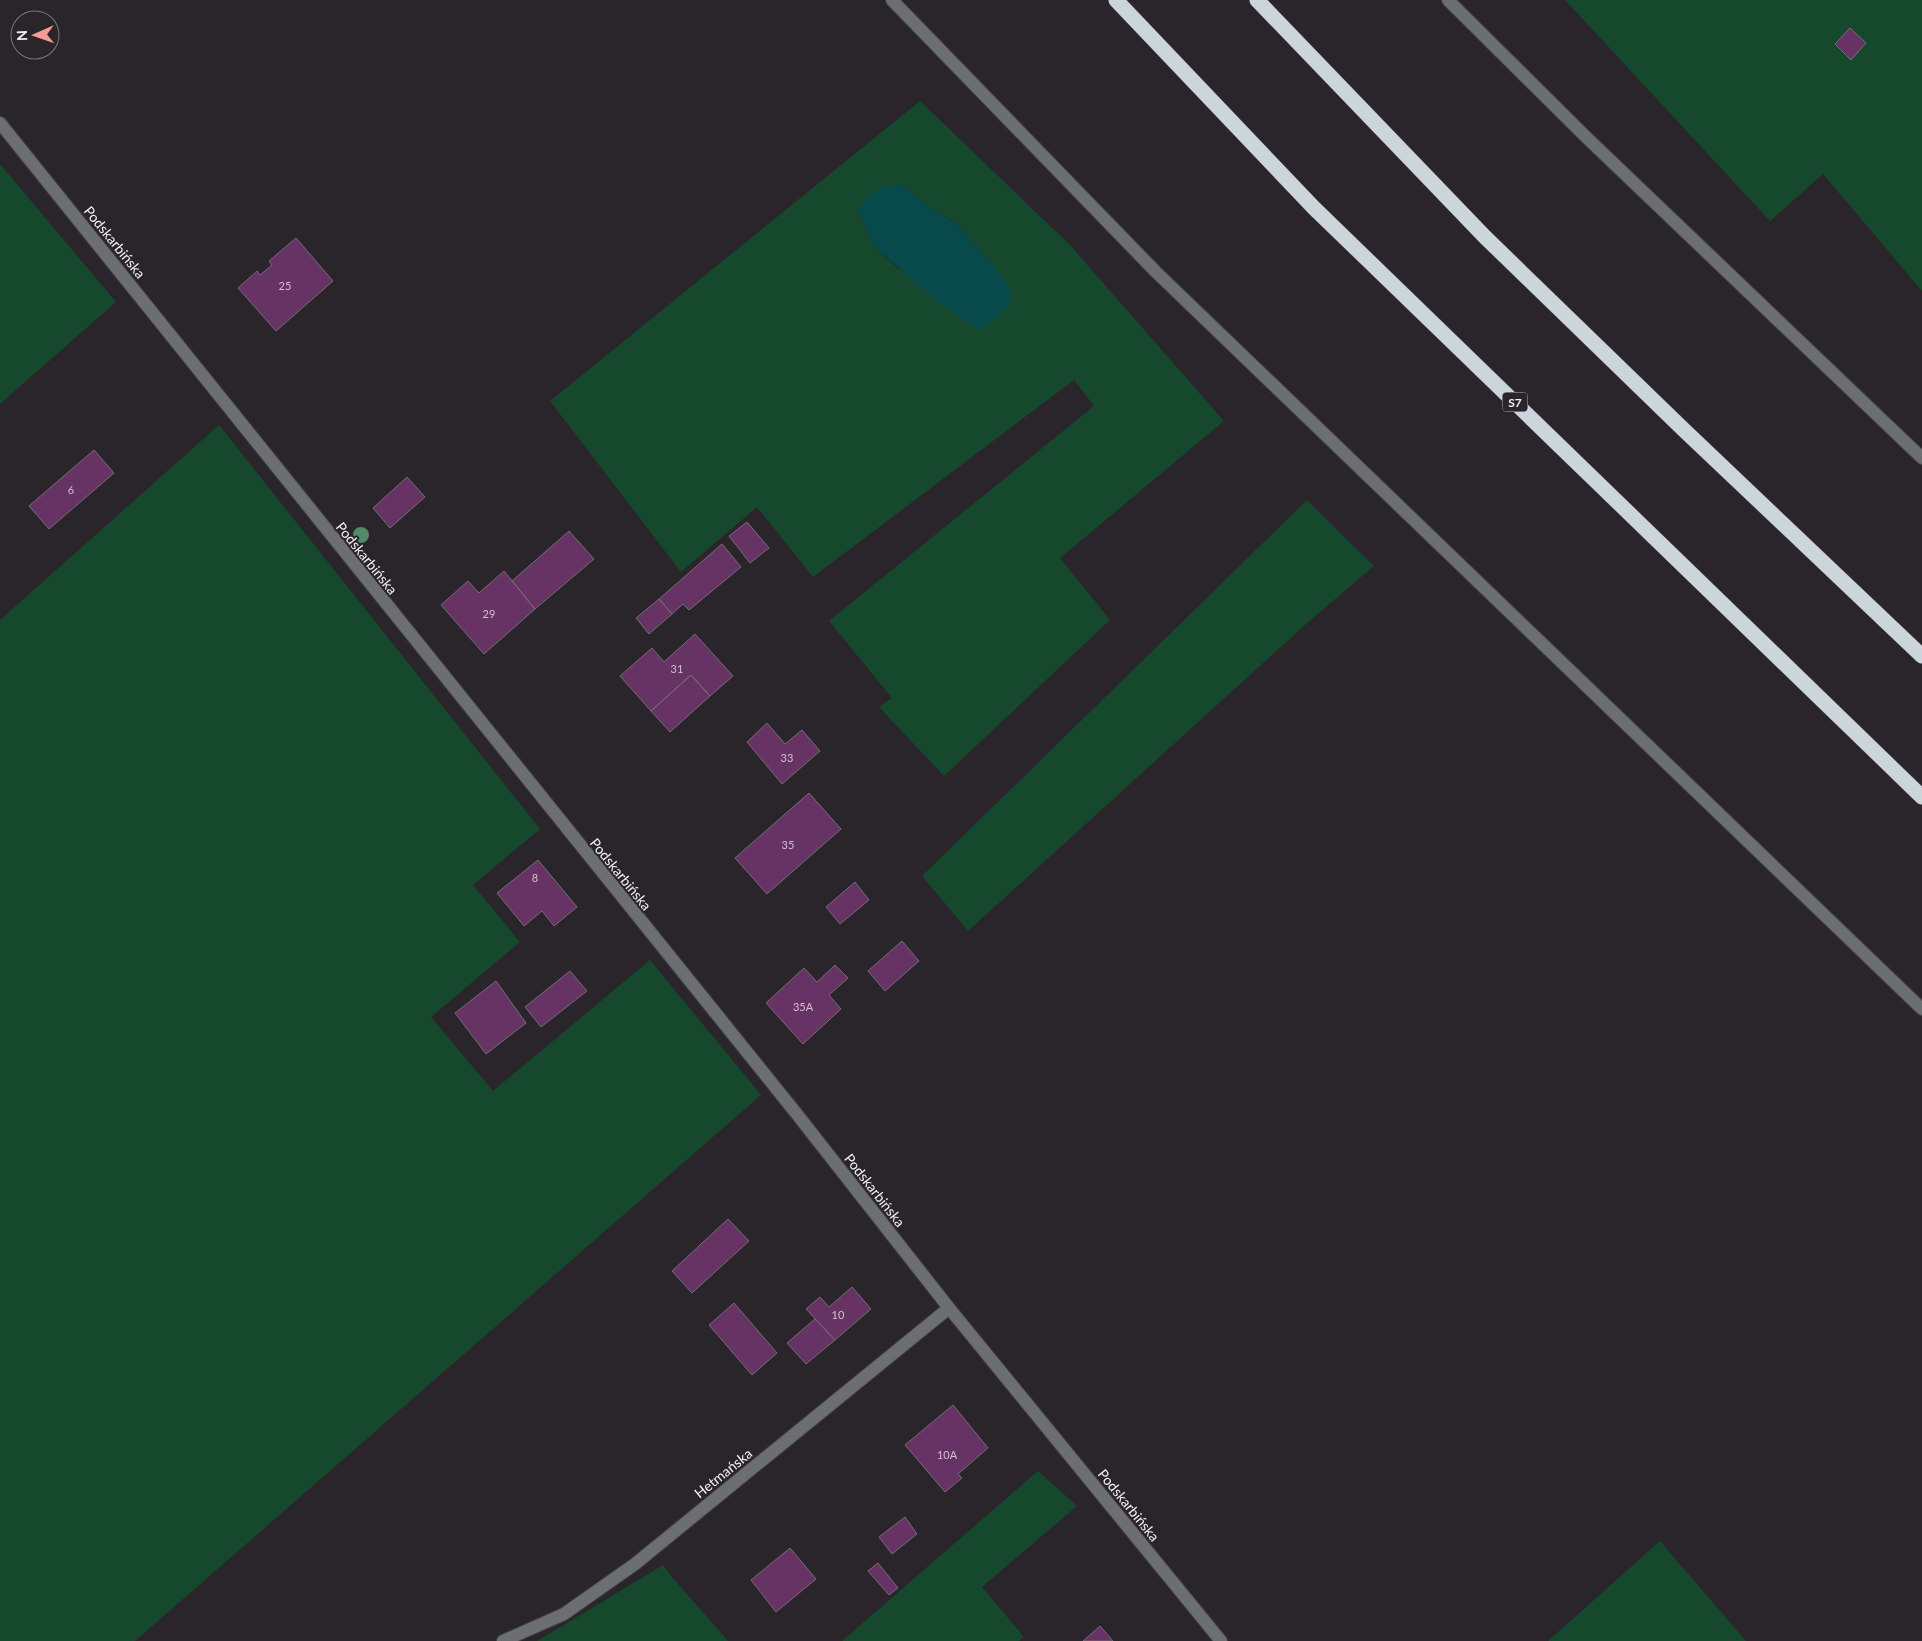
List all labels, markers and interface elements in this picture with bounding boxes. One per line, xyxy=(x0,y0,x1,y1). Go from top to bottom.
north arrow xyxy=(10,10,60,60)
text: N xyxy=(13,30,30,41)
street label: Podskarbińska xyxy=(81,202,149,282)
house number: 25 xyxy=(279,279,291,292)
road number: S7 xyxy=(1502,392,1528,412)
house number: 6 xyxy=(68,483,74,496)
street label: Podskarbińska xyxy=(333,518,401,598)
house number: 29 xyxy=(483,607,495,620)
house number: 31 xyxy=(671,662,683,675)
house number: 33 xyxy=(781,751,793,764)
street label: Podskarbińska xyxy=(587,834,655,914)
house number: 35 xyxy=(782,838,794,851)
house number: 8 xyxy=(532,871,538,884)
house number: 35A xyxy=(793,1000,814,1013)
street label: Podskarbińska xyxy=(841,1150,909,1230)
house number: 10 xyxy=(832,1308,845,1321)
street label: Hetmańska xyxy=(691,1445,755,1501)
house number: 10A xyxy=(937,1448,958,1461)
street label: Podskarbińska xyxy=(1095,1465,1163,1545)

